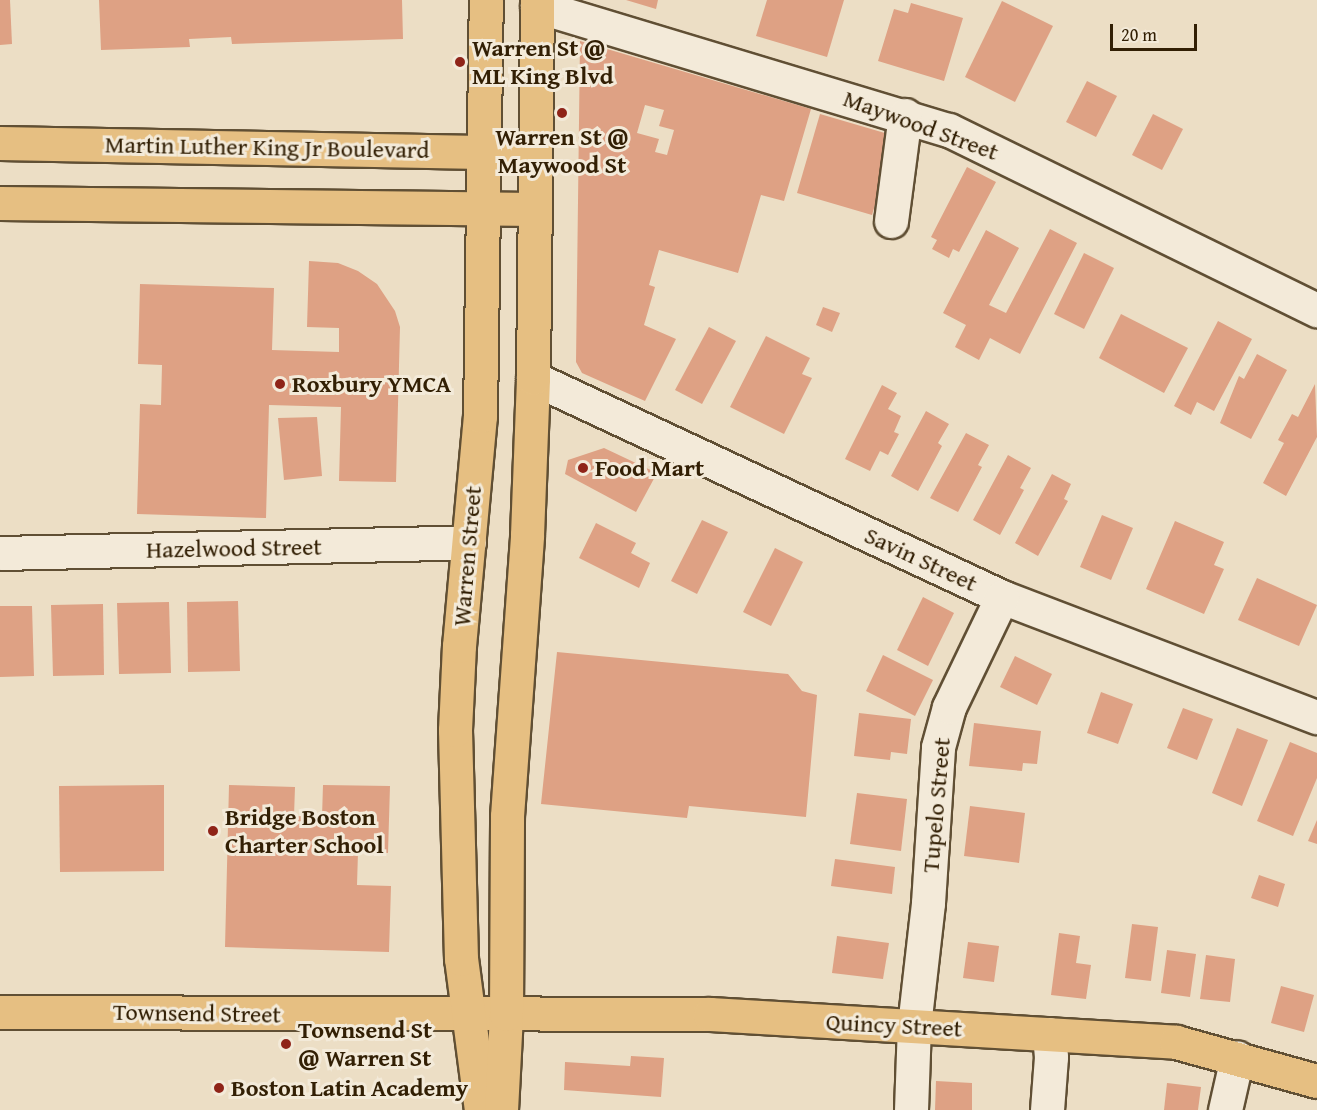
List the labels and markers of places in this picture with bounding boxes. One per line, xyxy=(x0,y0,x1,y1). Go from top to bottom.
place label: Warren St @ ML King Blvd xyxy=(472,34,613,90)
marker: Warren St @ ML King Blvd xyxy=(453,55,467,69)
marker: Warren St @ Maywood St xyxy=(555,106,569,120)
place label: Warren St @ Maywood St xyxy=(495,123,629,179)
place label: Roxbury YMCA xyxy=(292,370,451,398)
marker: Roxbury YMCA xyxy=(273,377,287,391)
place label: Food Mart xyxy=(595,454,704,482)
marker: Food Mart xyxy=(576,461,590,475)
place label: Bridge Boston Charter School xyxy=(225,803,384,859)
marker: Bridge Boston Charter School xyxy=(206,824,220,838)
place label: Townsend St @ Warren St xyxy=(298,1016,432,1072)
marker: Townsend St @ Warren St xyxy=(279,1037,293,1051)
place label: Boston Latin Academy xyxy=(231,1074,468,1102)
marker: Boston Latin Academy xyxy=(212,1081,226,1095)

